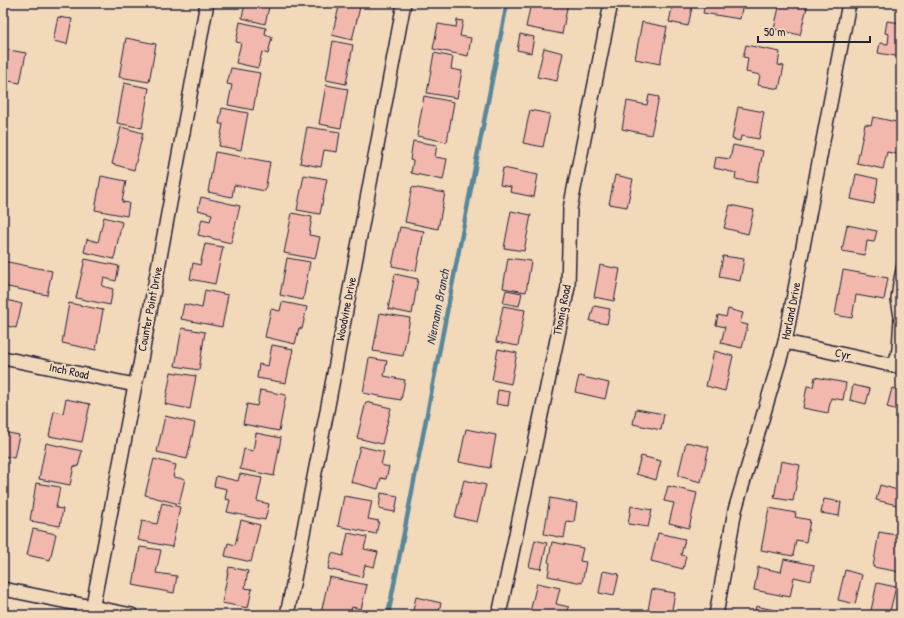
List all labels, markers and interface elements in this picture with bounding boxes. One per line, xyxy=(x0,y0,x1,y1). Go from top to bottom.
scale bar xyxy=(758,18,870,44)
text: 50 m xyxy=(764,23,785,40)
street label: Counter Point Drive xyxy=(133,265,166,353)
water label: Niemann Branch xyxy=(421,266,453,346)
street label: Woodvine Drive xyxy=(331,275,360,342)
street label: Harland Drive xyxy=(777,280,804,341)
street label: Thonig Road xyxy=(548,283,575,337)
street label: Cyr xyxy=(833,344,853,364)
street label: Inch Road xyxy=(48,358,91,383)

